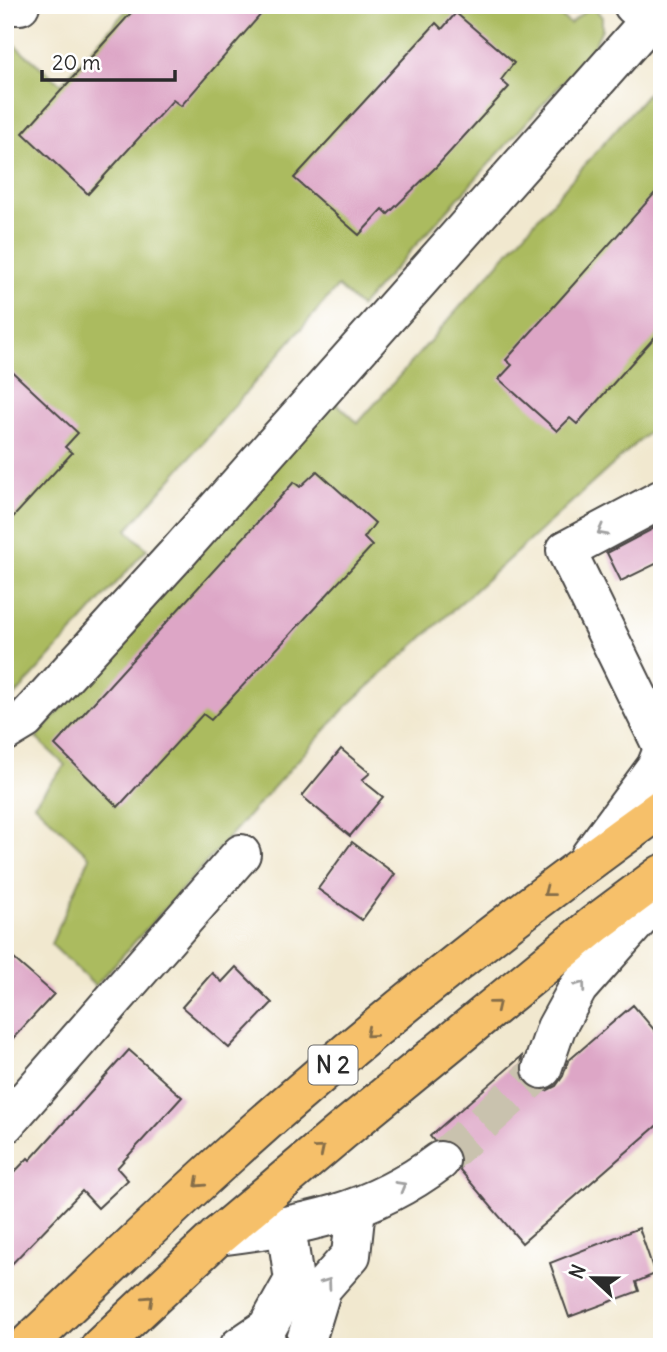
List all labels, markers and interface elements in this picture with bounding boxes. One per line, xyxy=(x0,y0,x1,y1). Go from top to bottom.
scale bar xyxy=(42,38,175,82)
text: 20 m xyxy=(52,49,101,76)
one-way arrow xyxy=(596,523,609,536)
one-way arrow xyxy=(543,883,555,896)
one-way arrow xyxy=(573,981,585,994)
one-way arrow xyxy=(488,1001,500,1014)
one-way arrow xyxy=(365,1025,378,1037)
road number: N 2 xyxy=(308,1046,358,1084)
one-way arrow xyxy=(312,1146,325,1158)
one-way arrow xyxy=(194,1175,207,1188)
one-way arrow xyxy=(393,1182,406,1195)
north arrow xyxy=(558,1244,628,1314)
text: N xyxy=(564,1261,591,1282)
one-way arrow xyxy=(319,1279,331,1291)
one-way arrow xyxy=(141,1296,154,1309)

